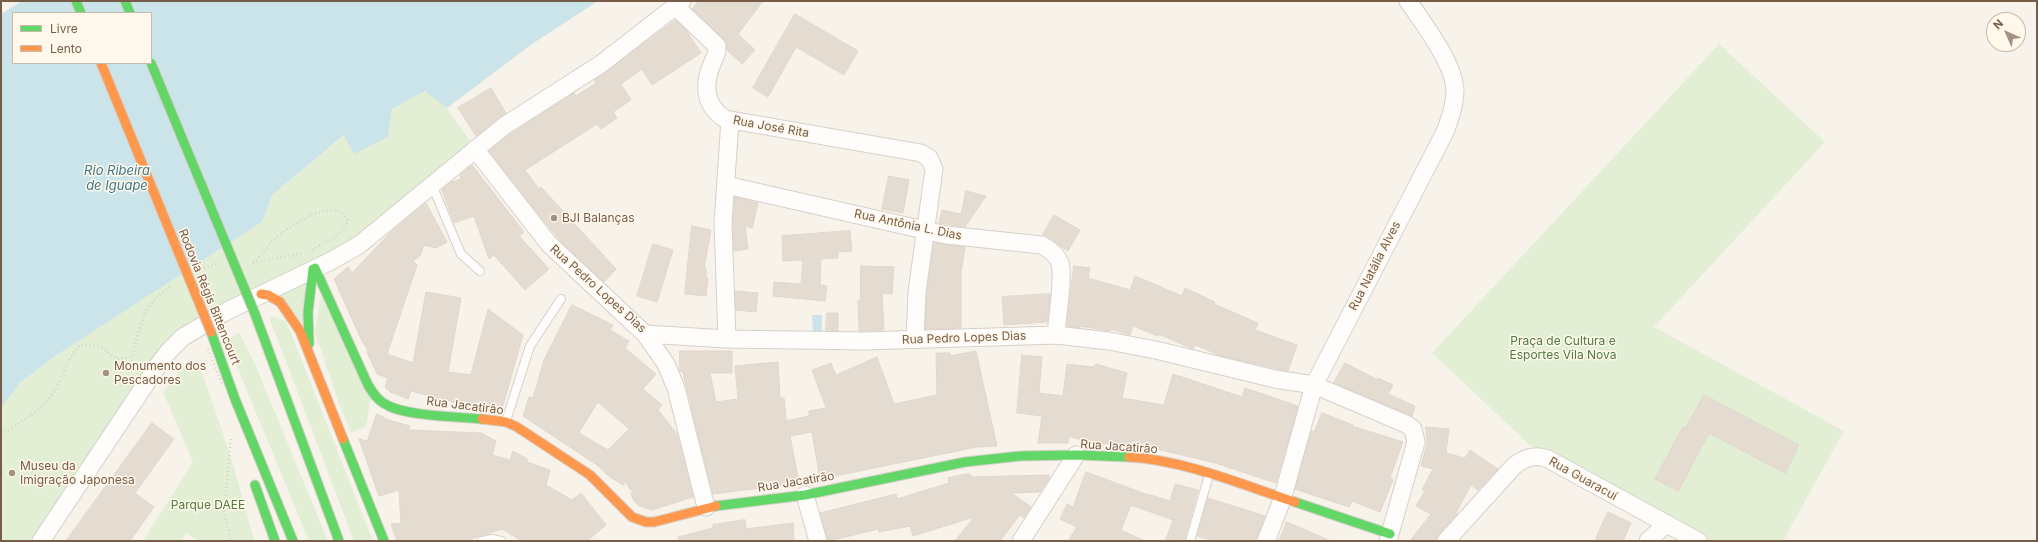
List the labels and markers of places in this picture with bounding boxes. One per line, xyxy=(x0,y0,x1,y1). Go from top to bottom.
place label: BJI Balanças xyxy=(562,211,635,225)
marker: BJI Balanças xyxy=(549,213,559,223)
place label: Monumento dos Pescadores xyxy=(114,359,206,387)
marker: Monumento dos Pescadores xyxy=(101,368,111,378)
place label: Museu da Imigração Japonesa xyxy=(20,459,135,487)
marker: Museu da Imigração Japonesa xyxy=(7,468,17,478)

